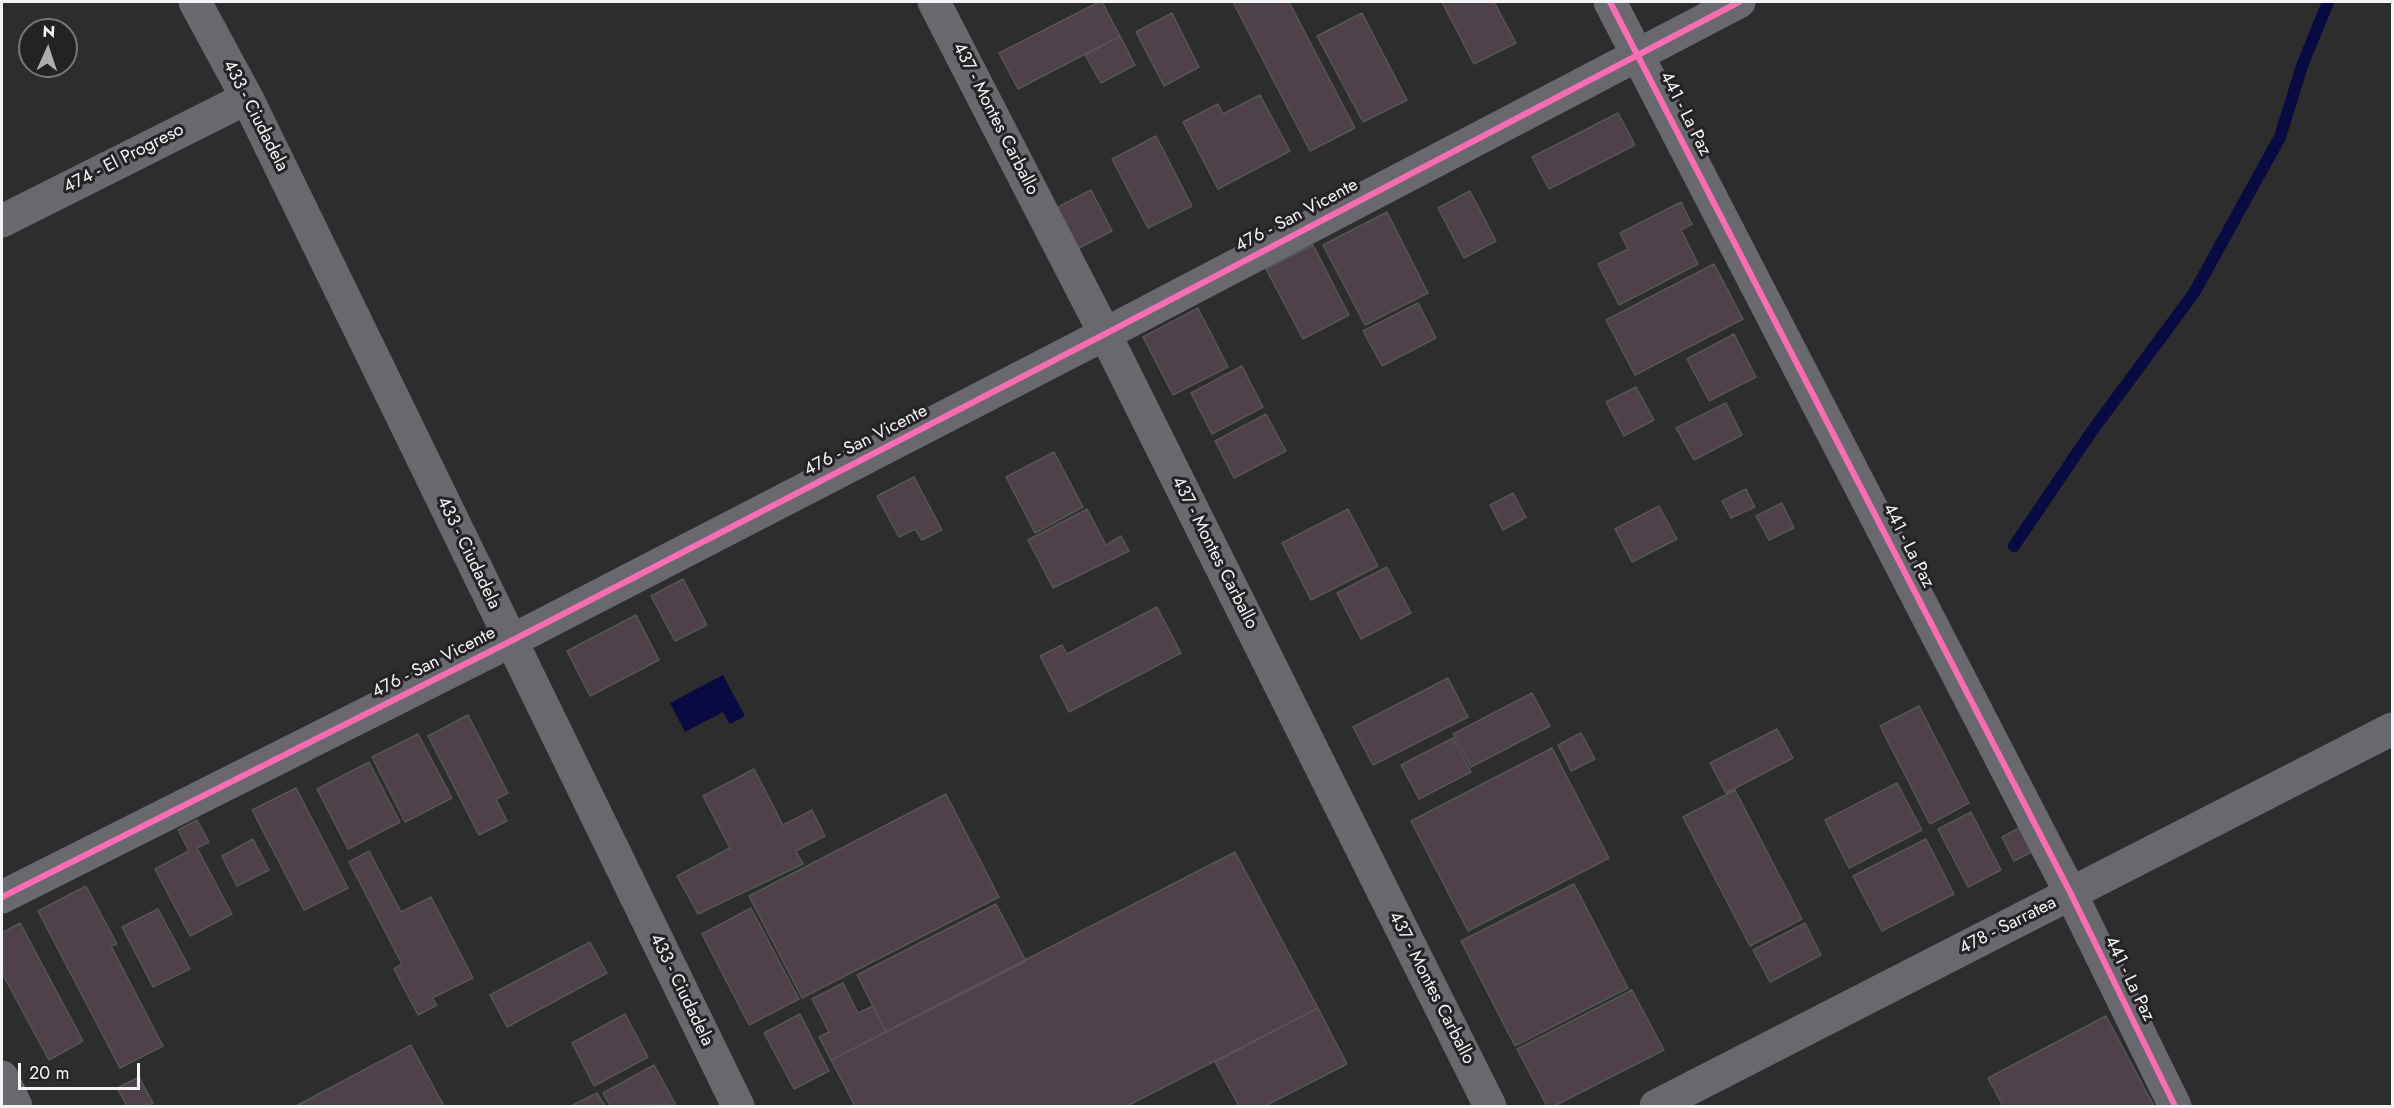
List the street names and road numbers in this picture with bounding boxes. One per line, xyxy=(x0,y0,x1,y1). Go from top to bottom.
street label: 437 - Montes Carballo xyxy=(947,39,1043,199)
street label: 433 - Ciudadela xyxy=(218,57,292,175)
street label: 441 - La Paz xyxy=(1654,68,1716,160)
street label: 474 - El Progreso xyxy=(60,119,188,199)
street label: 476 - San Vicente xyxy=(1232,175,1362,257)
street label: 476 - San Vicente xyxy=(801,401,931,481)
street label: 437 - Montes Carballo xyxy=(1166,473,1262,633)
street label: 433 - Ciudadela xyxy=(431,493,505,613)
street label: 441 - La Paz xyxy=(1877,500,1939,592)
street label: 476 - San Vicente xyxy=(369,623,499,703)
street label: 478 - Sarratea xyxy=(1956,892,2060,960)
street label: 437 - Montes Carballo xyxy=(1383,908,1479,1068)
street label: 433 - Ciudadela xyxy=(644,930,718,1050)
street label: 441 - La Paz xyxy=(2099,933,2159,1025)

